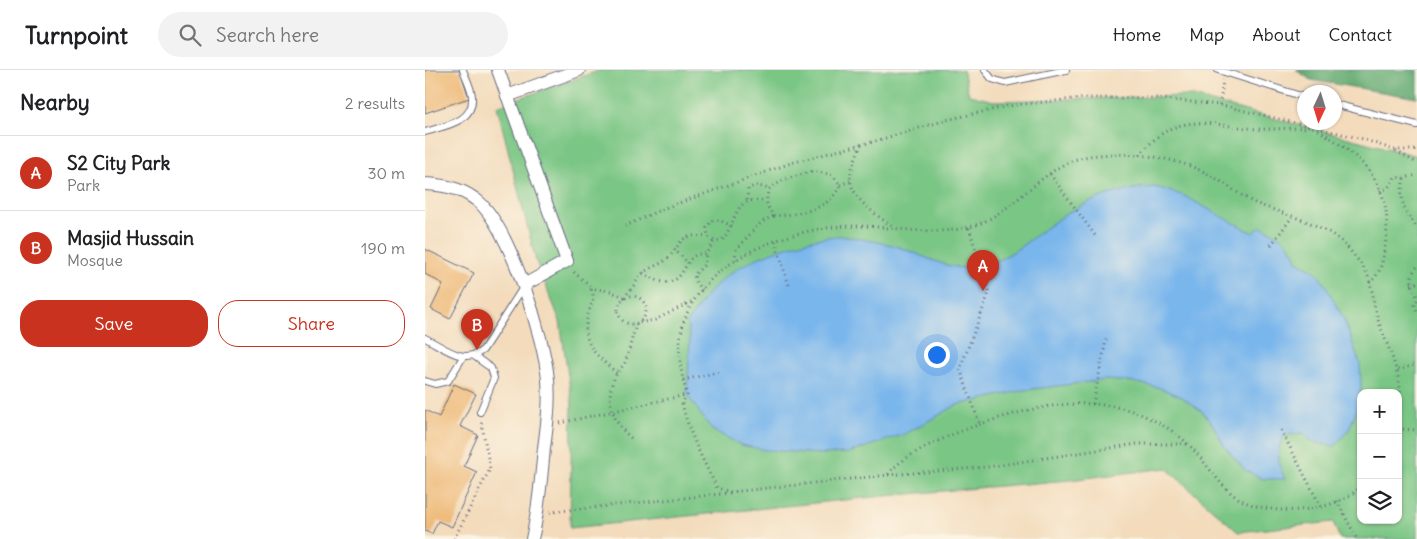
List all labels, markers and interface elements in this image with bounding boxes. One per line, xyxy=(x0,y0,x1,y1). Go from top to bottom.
search box xyxy=(158,12,508,57)
text: Turnpoint xyxy=(25,20,128,50)
icon: search xyxy=(176,21,204,49)
text: Search here xyxy=(216,23,319,47)
text: Home xyxy=(1113,23,1161,46)
text: Map xyxy=(1189,23,1224,46)
text: About xyxy=(1252,23,1300,46)
text: Contact xyxy=(1328,23,1392,46)
north arrow xyxy=(1297,85,1342,130)
text: Nearby xyxy=(20,89,90,116)
text: 2 results xyxy=(345,93,405,113)
text: S2 City Park xyxy=(67,151,170,175)
text: A xyxy=(31,163,41,183)
text: 30 m xyxy=(368,163,405,183)
text: Park xyxy=(67,175,100,195)
text: Masjid Hussain xyxy=(67,226,194,250)
text: B xyxy=(31,238,41,258)
text: 190 m xyxy=(361,238,405,258)
text: Mosque xyxy=(67,250,123,270)
pin: A xyxy=(967,250,999,291)
button: Save xyxy=(20,300,208,347)
button: Share xyxy=(218,300,405,347)
pin: B xyxy=(461,309,493,350)
your location xyxy=(924,342,950,368)
map controls xyxy=(1357,389,1402,524)
button: + xyxy=(1357,389,1402,434)
button: − xyxy=(1357,434,1402,479)
button: layers xyxy=(1357,479,1402,524)

